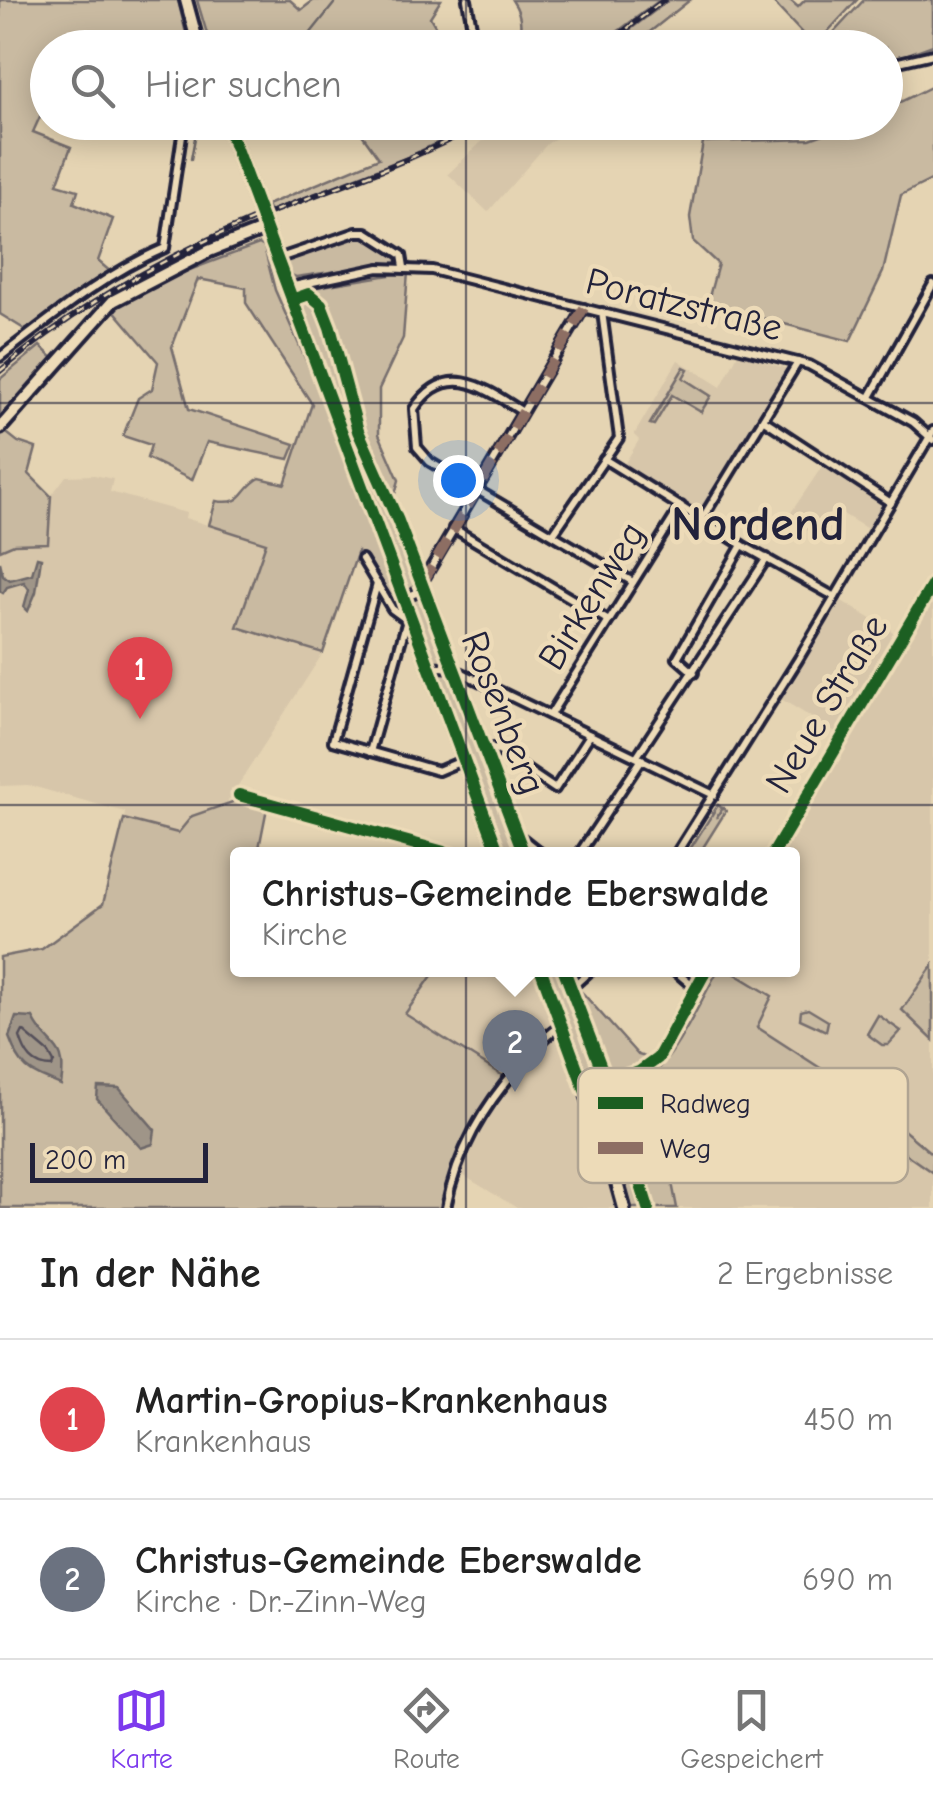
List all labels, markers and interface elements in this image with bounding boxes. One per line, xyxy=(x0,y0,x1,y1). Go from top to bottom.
search box xyxy=(30,30,903,140)
icon: search xyxy=(65,58,120,113)
text: Hier suchen xyxy=(145,63,342,107)
street label: Poratzstraße xyxy=(581,259,787,351)
your location xyxy=(433,455,484,506)
district label: Nordend xyxy=(671,497,845,552)
street label: Birkenweg xyxy=(529,514,655,678)
street label: Neue Straße xyxy=(757,607,897,801)
street label: Rosenberg xyxy=(452,625,554,801)
pin: 1 xyxy=(108,636,172,719)
popup xyxy=(230,847,800,977)
text: Christus-Gemeinde Eberswalde xyxy=(262,872,768,916)
text: Kirche xyxy=(262,916,347,953)
pin: 2 xyxy=(482,1010,548,1092)
legend xyxy=(578,1068,908,1183)
text: Radweg xyxy=(660,1088,751,1120)
text: Weg xyxy=(660,1133,711,1165)
scale bar xyxy=(30,1138,208,1182)
text: 200 m xyxy=(45,1144,126,1176)
text: In der Nähe xyxy=(40,1249,261,1298)
text: 2 Ergebnisse xyxy=(717,1255,893,1292)
text: Martin-Gropius-Krankenhaus xyxy=(135,1379,608,1423)
text: 1 xyxy=(66,1401,79,1438)
text: 450 m xyxy=(804,1401,893,1438)
text: Krankenhaus xyxy=(135,1423,311,1460)
text: Christus-Gemeinde Eberswalde xyxy=(135,1539,642,1583)
text: 2 xyxy=(65,1561,80,1598)
text: 690 m xyxy=(802,1561,893,1598)
text: Kirche · Dr.-Zinn-Weg xyxy=(135,1583,427,1620)
tab: Karte xyxy=(110,1683,173,1775)
tab: Route xyxy=(393,1683,460,1775)
tab: Gespeichert xyxy=(680,1683,823,1775)

